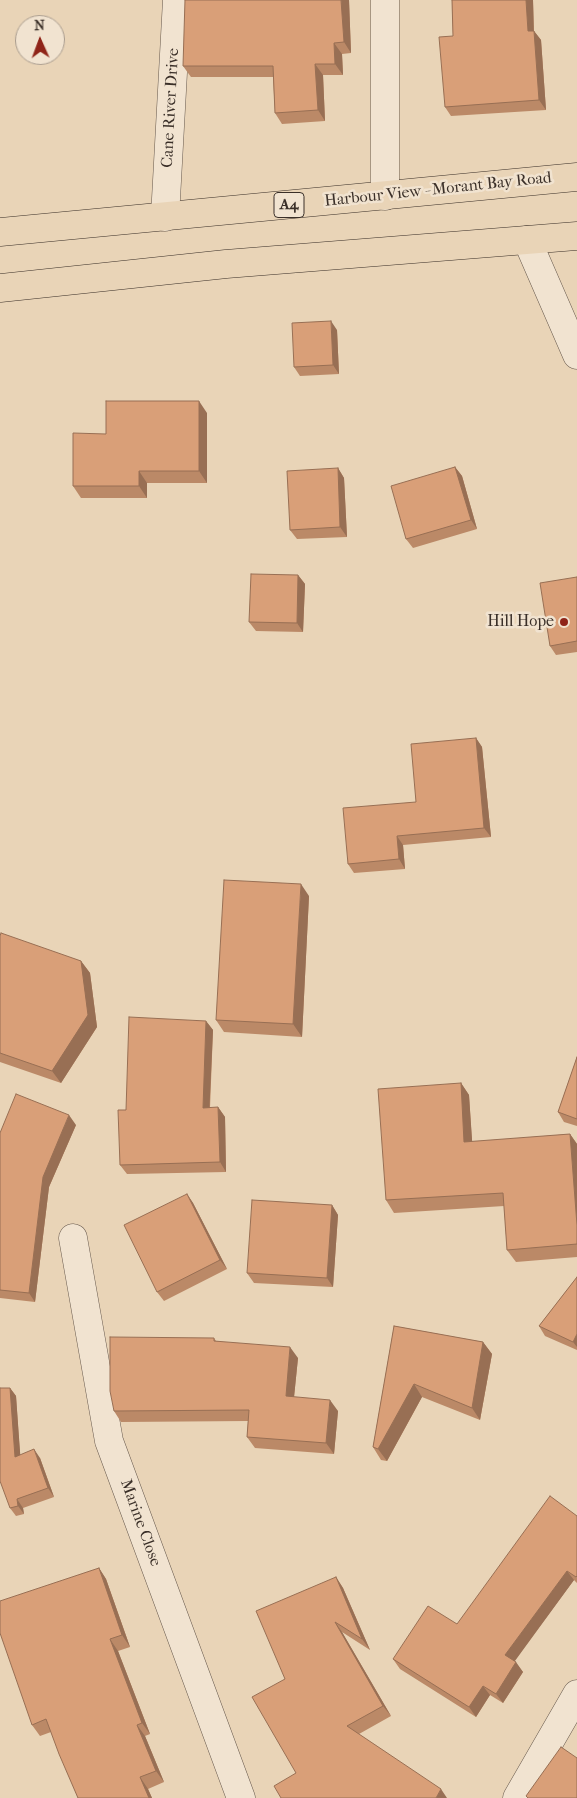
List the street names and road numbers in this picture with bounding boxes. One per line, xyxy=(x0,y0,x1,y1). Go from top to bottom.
street label: Cane River Drive xyxy=(158,48,184,168)
street label: Harbour View - Morant Bay Road xyxy=(323,169,553,211)
road number: A4 xyxy=(274,192,304,218)
street label: Marine Close xyxy=(115,1477,165,1569)

